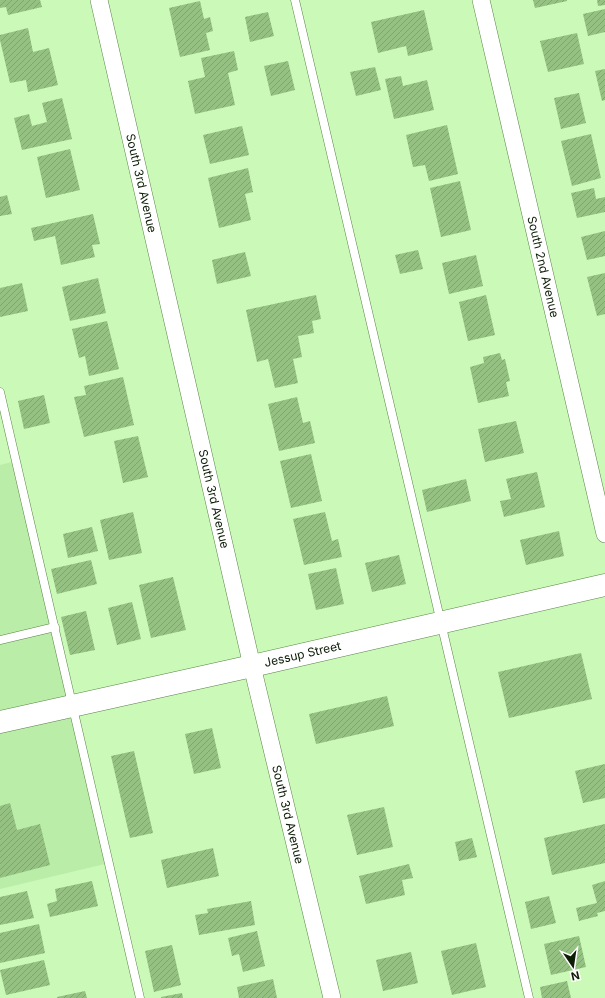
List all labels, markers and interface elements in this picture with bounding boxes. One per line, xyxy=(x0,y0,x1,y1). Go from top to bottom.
street label: South 3rd Avenue xyxy=(123,132,160,234)
street label: South 2nd Avenue xyxy=(524,215,563,319)
street label: South 3rd Avenue xyxy=(195,448,233,550)
street label: Jessup Street xyxy=(263,638,342,670)
street label: South 3rd Avenue xyxy=(269,763,307,865)
north arrow xyxy=(553,946,593,986)
text: N xyxy=(570,968,581,984)

